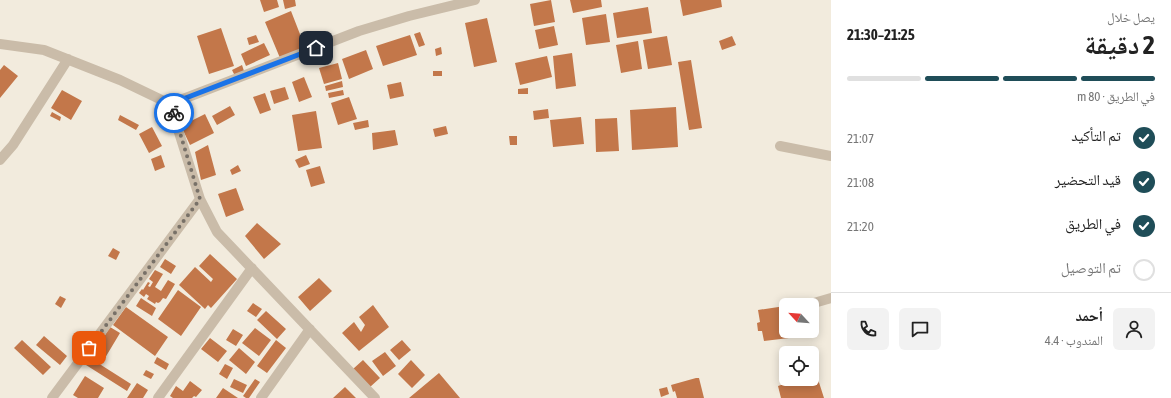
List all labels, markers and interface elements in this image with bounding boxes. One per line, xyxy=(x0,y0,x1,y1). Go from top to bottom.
text: يصل خلال xyxy=(1107,10,1155,25)
text: 21:25–21:30 xyxy=(847,26,915,43)
text: 2 دقيقة xyxy=(1085,30,1155,60)
pin xyxy=(299,31,333,65)
icon: home xyxy=(305,37,327,59)
text: في الطريق · 80 m xyxy=(1077,89,1155,104)
courier xyxy=(154,93,194,133)
icon: bike xyxy=(163,102,185,124)
text: تم التأكيد xyxy=(1071,127,1121,144)
icon: check xyxy=(1133,127,1155,149)
text: 21:07 xyxy=(847,131,874,146)
text: قيد التحضير xyxy=(1055,171,1121,188)
icon: check xyxy=(1133,171,1155,193)
text: 21:08 xyxy=(847,175,874,190)
text: في الطريق xyxy=(1065,215,1121,232)
icon: check xyxy=(1133,215,1155,237)
text: 21:20 xyxy=(847,219,874,234)
text: تم التوصيل xyxy=(1061,259,1121,276)
north arrow xyxy=(779,298,819,338)
map controls xyxy=(779,298,819,386)
text: أحمد xyxy=(1076,307,1103,324)
button: phone xyxy=(847,308,889,350)
button: chat xyxy=(899,308,941,350)
button: person xyxy=(1113,308,1155,350)
pin xyxy=(72,331,106,365)
text: المندوب · 4.4 xyxy=(1045,333,1103,348)
icon: bag xyxy=(78,337,100,359)
button: locate xyxy=(779,346,819,386)

